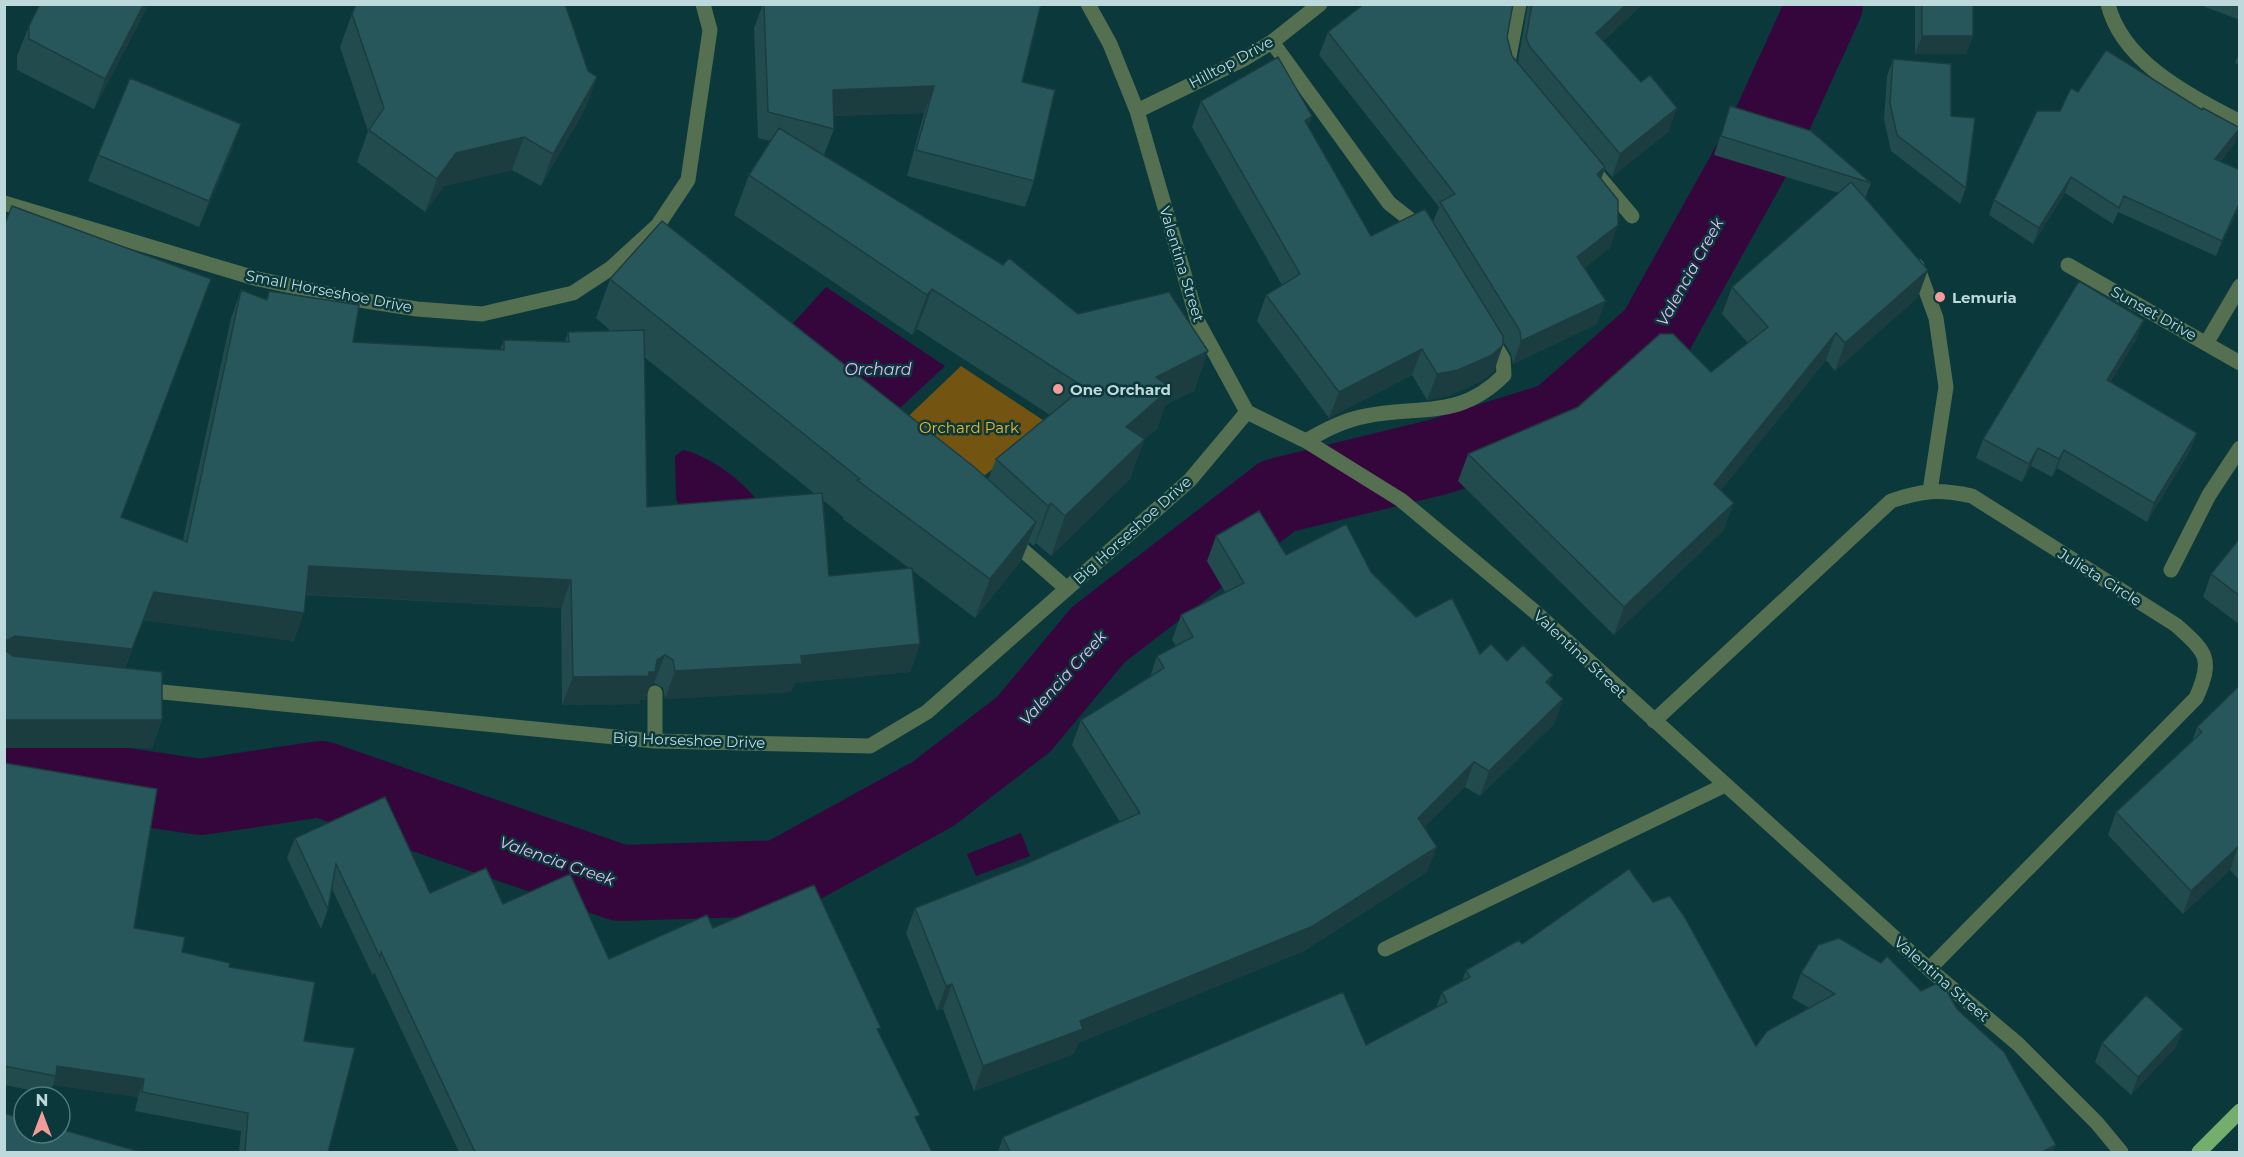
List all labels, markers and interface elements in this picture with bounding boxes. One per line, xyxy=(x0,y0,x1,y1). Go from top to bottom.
street label: Hilltop Drive xyxy=(1186,32,1276,92)
street label: Valentina Street xyxy=(1155,204,1209,324)
water label: Valencia Creek xyxy=(1652,213,1728,329)
street label: Small Horseshoe Drive xyxy=(244,266,414,316)
street label: Sunset Drive xyxy=(2108,282,2200,344)
place label: Lemuria xyxy=(1952,288,2017,307)
marker: Lemuria xyxy=(1933,290,1947,304)
water label: Orchard xyxy=(844,360,912,379)
place label: One Orchard xyxy=(1070,380,1171,399)
marker: One Orchard xyxy=(1051,382,1065,396)
park label: Orchard Park xyxy=(919,418,1019,437)
street label: Big Horseshoe Drive xyxy=(1069,472,1195,588)
street label: Julieta Circle xyxy=(2054,543,2145,610)
street label: Valentina Street xyxy=(1530,606,1630,702)
water label: Valencia Creek xyxy=(1016,626,1111,729)
street label: Big Horseshoe Drive xyxy=(612,728,766,752)
water label: Valencia Creek xyxy=(497,832,619,890)
street label: Valentina Street xyxy=(1890,932,1994,1026)
north arrow xyxy=(12,1085,72,1145)
text: N xyxy=(36,1091,48,1110)

